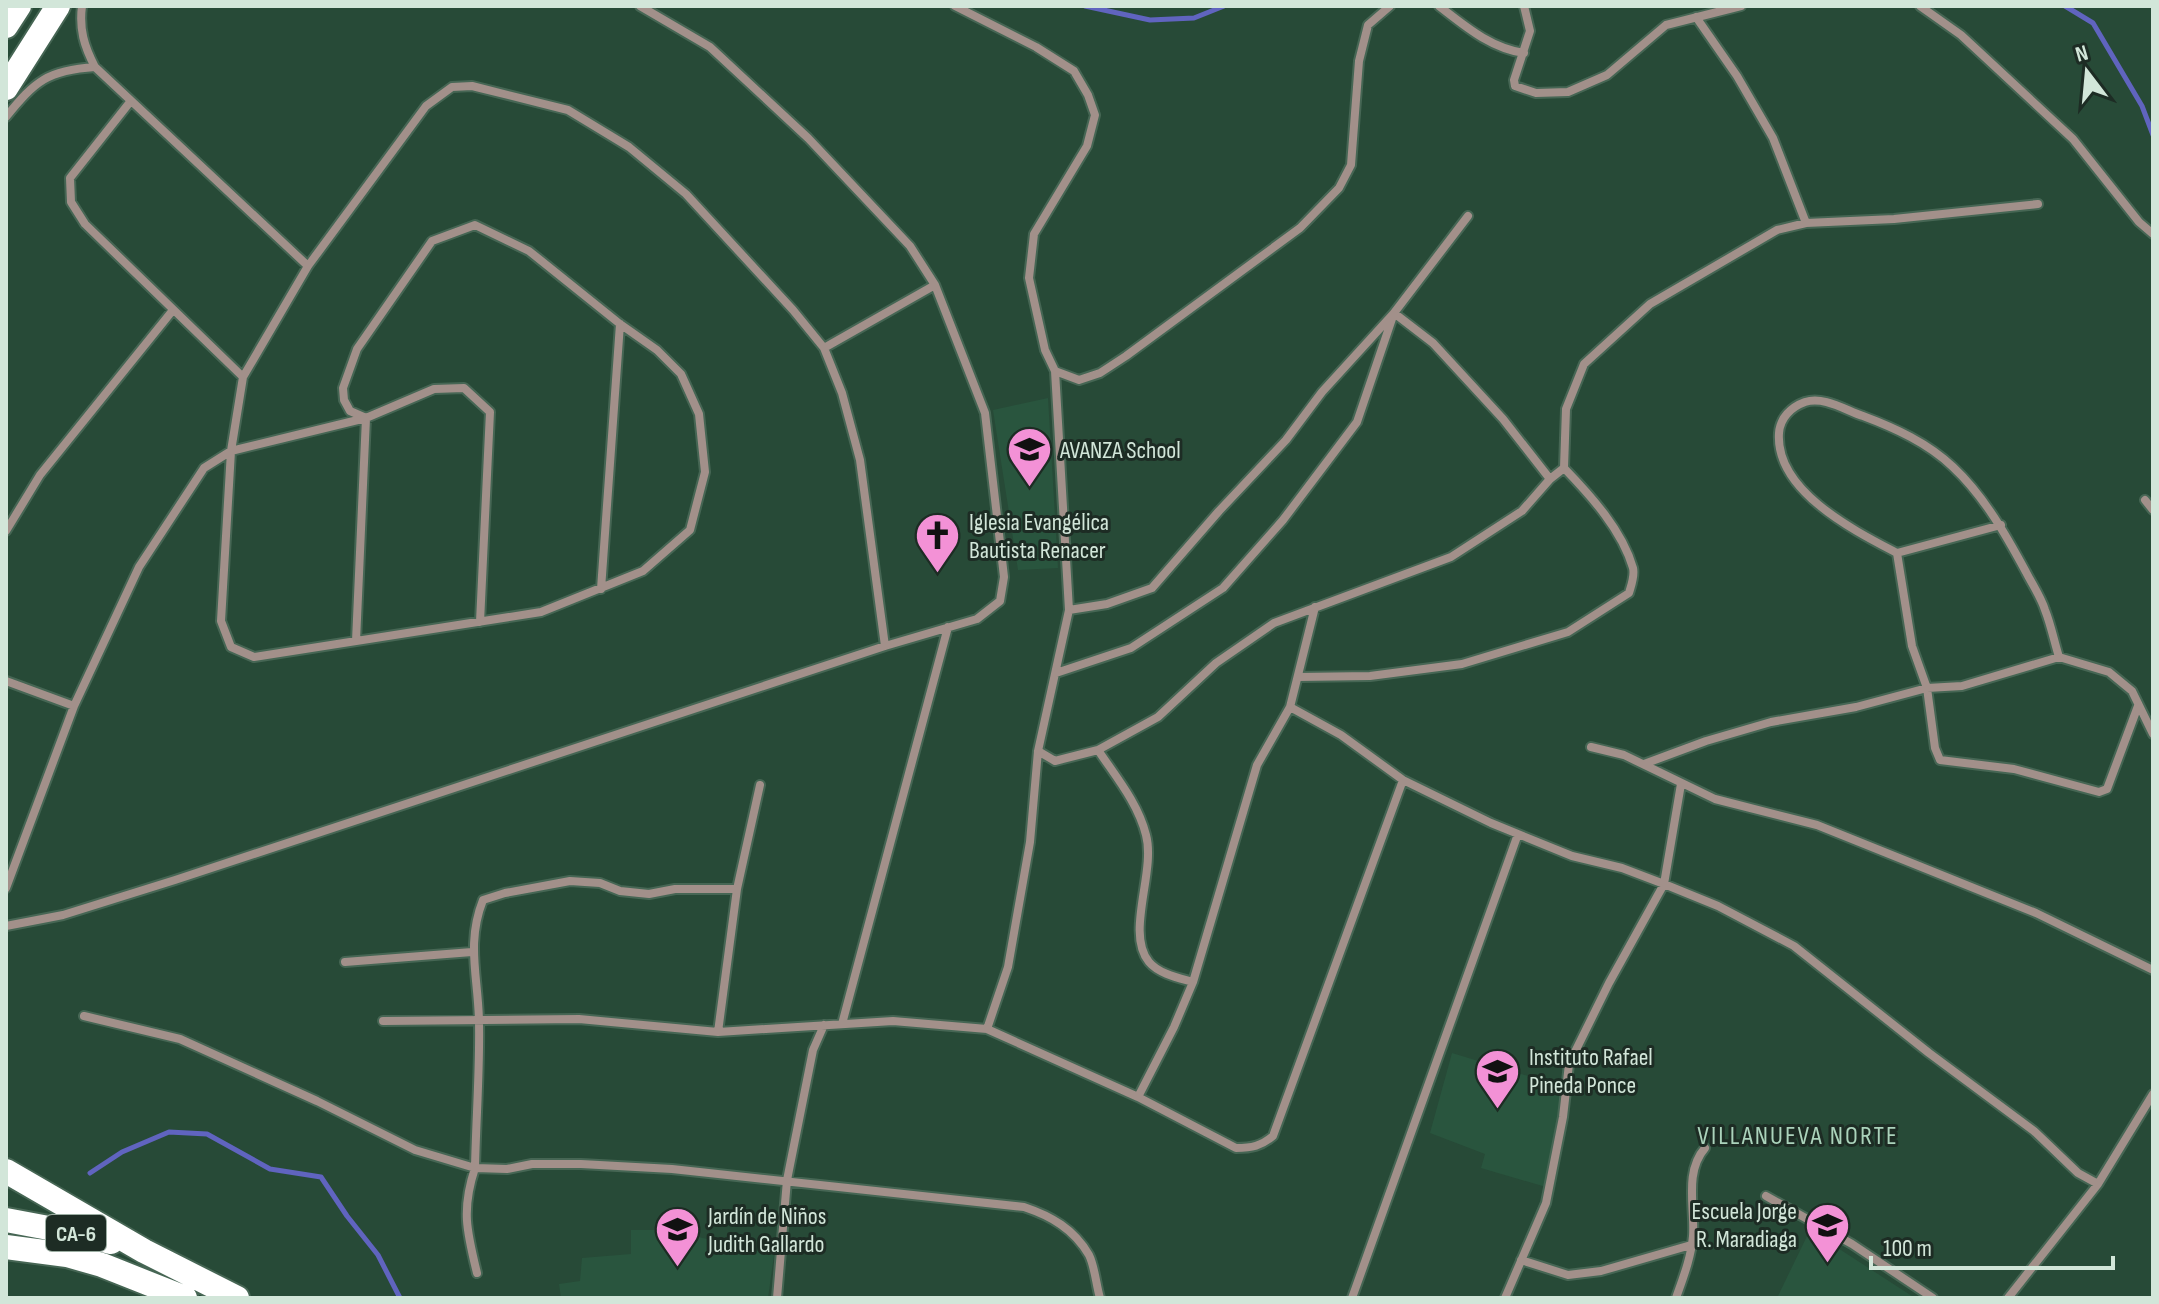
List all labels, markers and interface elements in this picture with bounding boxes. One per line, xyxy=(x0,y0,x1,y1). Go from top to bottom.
north arrow xyxy=(2047,32,2127,112)
text: N xyxy=(2073,40,2091,69)
school or university icon: AVANZA School xyxy=(1005,426,1053,489)
place label: AVANZA School xyxy=(1059,436,1181,465)
place label: Iglesia Evangélica Bautista Renacer xyxy=(969,508,1109,565)
church icon: Iglesia Evangélica Bautista Renacer xyxy=(914,512,962,575)
place label: Instituto Rafael Pineda Ponce xyxy=(1529,1043,1653,1100)
school or university icon: Instituto Rafael Pineda Ponce xyxy=(1474,1047,1522,1110)
district label: VILLANUEVA NORTE xyxy=(1697,1121,1899,1152)
place label: Escuela Jorge R. Maradiaga xyxy=(1691,1197,1797,1254)
school or university icon: Escuela Jorge R. Maradiaga xyxy=(1804,1201,1852,1264)
place label: Jardín de Niños Judith Gallardo xyxy=(707,1202,826,1259)
school or university icon: Jardín de Niños Judith Gallardo xyxy=(653,1206,701,1269)
road number: CA-6 xyxy=(46,1215,106,1251)
scale bar xyxy=(1871,1220,2113,1270)
text: 100 m xyxy=(1883,1234,1932,1263)

